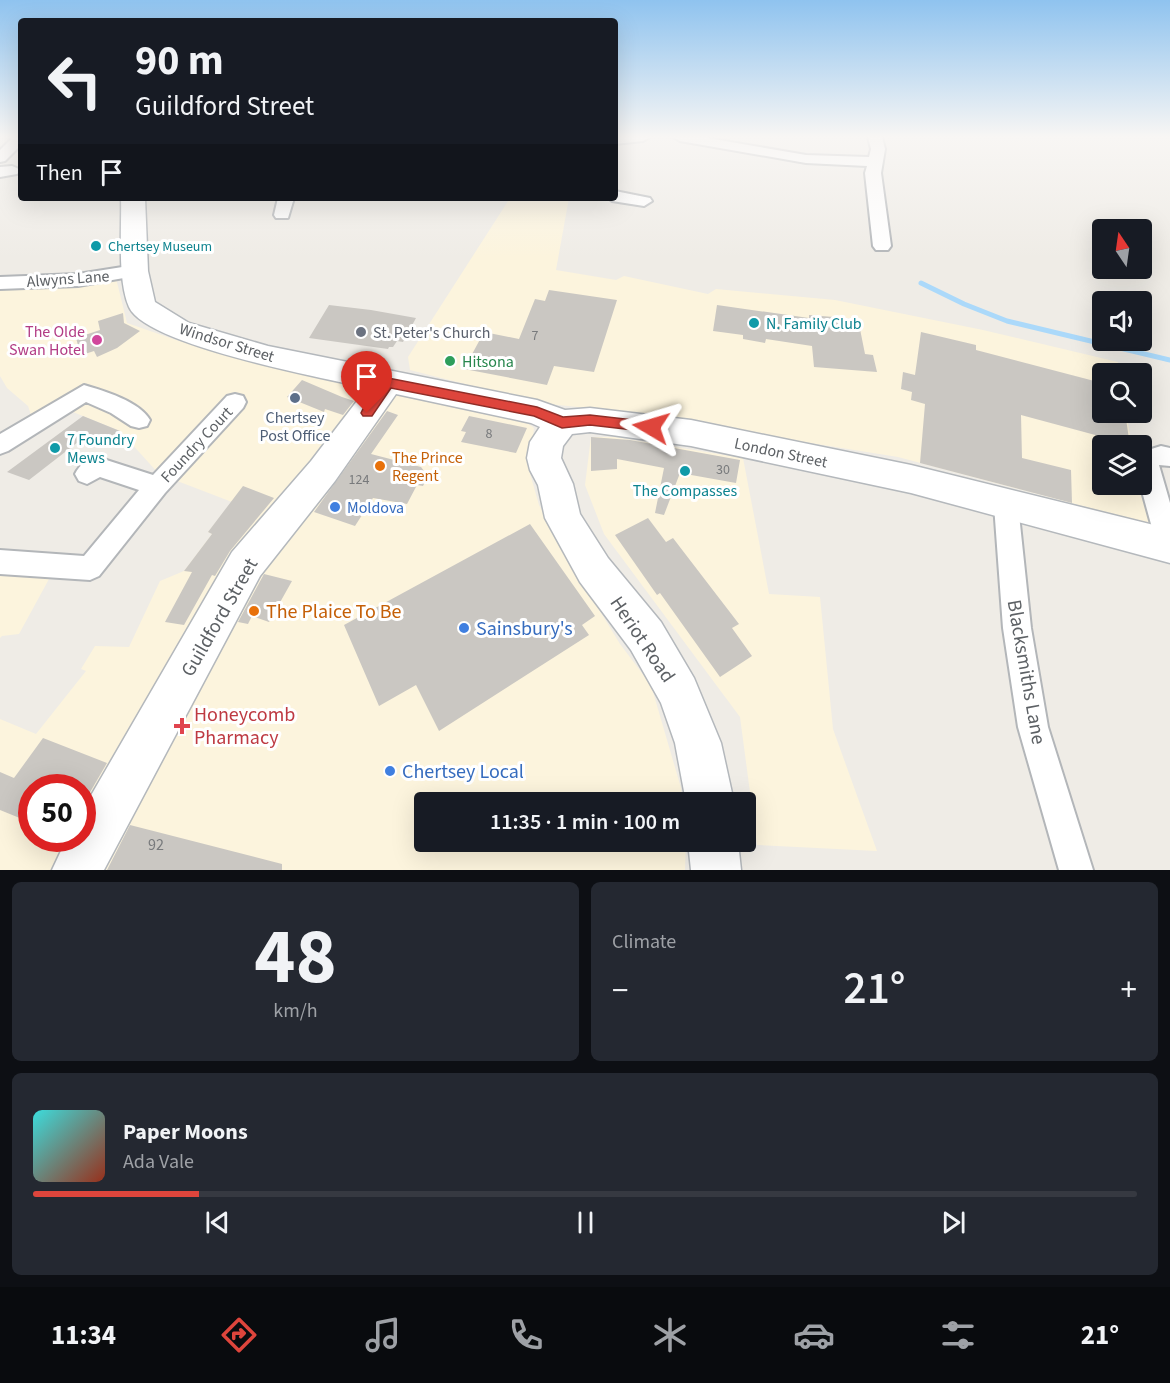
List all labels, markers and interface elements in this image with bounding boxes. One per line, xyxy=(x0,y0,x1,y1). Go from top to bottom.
text: 90 m xyxy=(135,31,224,91)
icon: left xyxy=(36,42,114,120)
text: Guildford Street xyxy=(135,87,314,126)
icon: arrive xyxy=(95,156,128,189)
text: Then xyxy=(36,157,83,189)
north arrow xyxy=(1092,219,1152,279)
map controls xyxy=(1092,219,1152,495)
place label: Chertsey Museum xyxy=(108,237,212,257)
marker: Chertsey Museum xyxy=(89,239,103,253)
street label: Alwyns Lane xyxy=(26,265,110,293)
button: sound xyxy=(1092,291,1152,351)
place label: N. Family Club xyxy=(766,313,862,335)
marker: N. Family Club xyxy=(747,316,761,330)
street label: Windsor Street xyxy=(176,318,278,368)
place label: The Olde Swan Hotel xyxy=(9,321,85,361)
place label: St. Peter's Church xyxy=(373,322,491,344)
marker: St. Peter's Church xyxy=(354,325,368,339)
house number: 7 xyxy=(532,326,539,346)
marker: The Olde Swan Hotel xyxy=(90,333,104,347)
pin xyxy=(341,351,392,413)
place label: Hitsona xyxy=(462,351,514,373)
marker: Hitsona xyxy=(443,354,457,368)
icon: arrive xyxy=(350,360,383,393)
button: search xyxy=(1092,363,1152,423)
marker: Chertsey Post Office xyxy=(288,391,302,405)
position arrow xyxy=(619,395,683,459)
street label: Foundry Court xyxy=(156,401,238,488)
place label: Chertsey Post Office xyxy=(260,407,331,447)
house number: 8 xyxy=(486,424,493,444)
place label: 7 Foundry Mews xyxy=(67,429,135,469)
street label: London Street xyxy=(732,432,830,474)
button: layers xyxy=(1092,435,1152,495)
marker: 7 Foundry Mews xyxy=(48,441,62,455)
place label: The Prince Regent xyxy=(392,447,463,487)
marker: The Prince Regent xyxy=(373,459,387,473)
house number: 30 xyxy=(716,460,730,480)
marker: The Compasses xyxy=(678,464,692,478)
house number: 124 xyxy=(349,470,369,490)
place label: The Compasses xyxy=(633,480,737,502)
place label: Moldova xyxy=(347,497,404,519)
marker: Moldova xyxy=(328,500,342,514)
street label: Guildford Street xyxy=(175,553,265,682)
street label: Heriot Road xyxy=(603,591,681,688)
place label: The Plaice To Be xyxy=(266,598,402,626)
street label: Blacksmiths Lane xyxy=(1000,598,1053,747)
marker: The Plaice To Be xyxy=(247,604,261,618)
place label: Sainsbury's xyxy=(476,615,573,643)
marker: Sainsbury's xyxy=(457,621,471,635)
place label: Honeycomb Pharmacy xyxy=(194,701,295,752)
marker: Honeycomb Pharmacy xyxy=(175,719,189,733)
place label: Chertsey Local xyxy=(402,758,524,786)
marker: Chertsey Local xyxy=(383,764,397,778)
speed limit sign: 50 xyxy=(18,774,96,852)
text: 11:35 · 1 min · 100 m xyxy=(490,806,680,838)
house number: 92 xyxy=(148,834,164,856)
text: 48 xyxy=(254,902,337,1013)
text: Climate xyxy=(612,928,676,956)
text: 21° xyxy=(844,957,905,1021)
text: − xyxy=(612,967,628,1014)
text: + xyxy=(1121,967,1137,1014)
text: km/h xyxy=(273,997,318,1025)
text: Paper Moons xyxy=(123,1116,248,1148)
text: Ada Vale xyxy=(123,1148,194,1176)
icon: previous xyxy=(201,1206,234,1239)
icon: pause xyxy=(569,1206,602,1239)
icon: next xyxy=(937,1206,970,1239)
icon: directions xyxy=(218,1314,260,1356)
icon: music xyxy=(362,1314,404,1356)
icon: phone xyxy=(505,1314,547,1356)
icon: climate xyxy=(649,1314,691,1356)
icon: car xyxy=(793,1314,835,1356)
icon: filters xyxy=(937,1314,979,1356)
text: 11:34 xyxy=(51,1316,116,1355)
text: 21° xyxy=(1081,1316,1119,1355)

